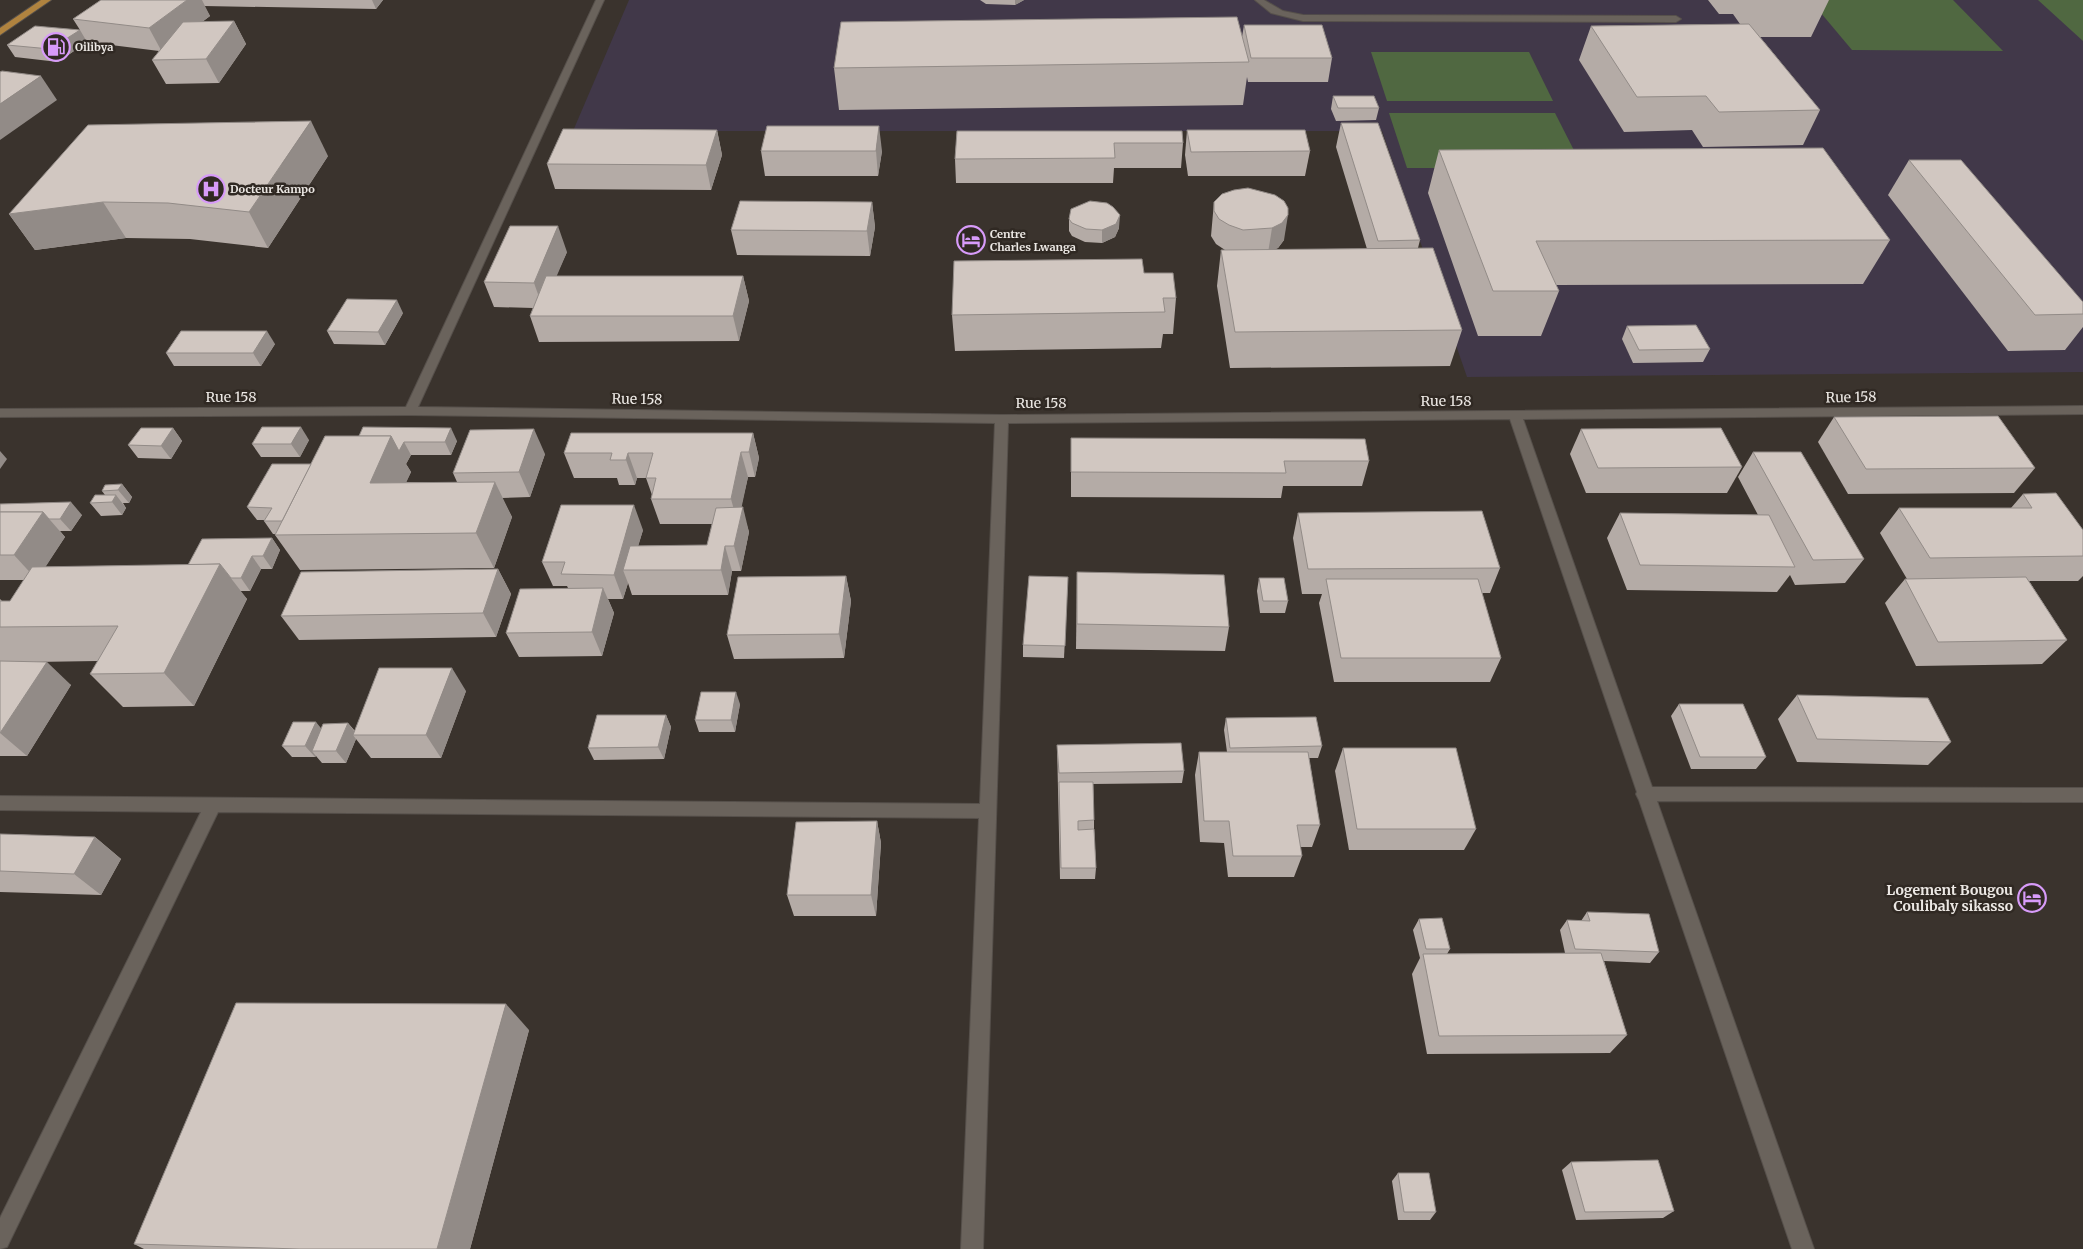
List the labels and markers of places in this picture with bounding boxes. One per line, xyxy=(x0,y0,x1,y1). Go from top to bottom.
fuel station icon: Oilibya xyxy=(41,32,71,62)
place label: Oilibya xyxy=(75,40,113,54)
hospital icon: Docteur Kampo xyxy=(196,174,226,204)
place label: Docteur Kampo xyxy=(230,182,315,196)
hotel icon: Centre Charles Lwanga xyxy=(956,225,986,255)
place label: Centre Charles Lwanga xyxy=(990,227,1076,254)
place label: Logement Bougou Coulibaly sikasso xyxy=(1886,881,2013,915)
hotel icon: Logement Bougou Coulibaly sikasso xyxy=(2017,883,2047,913)

